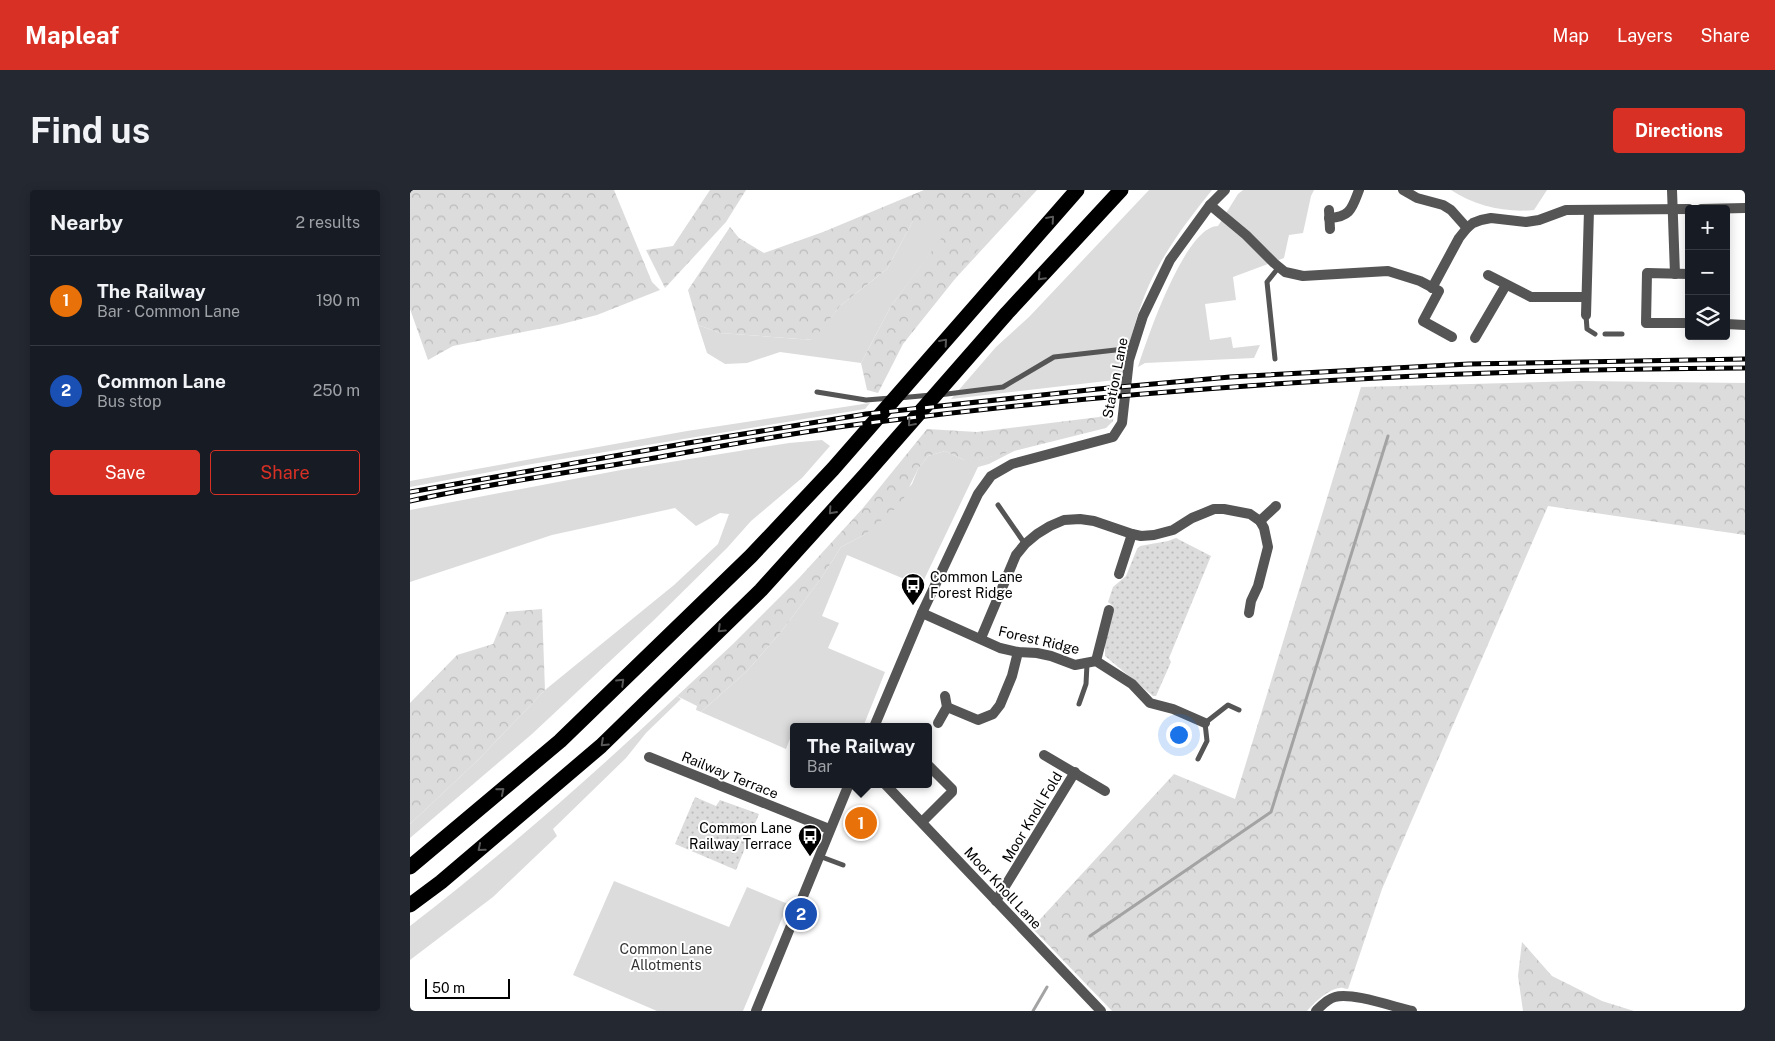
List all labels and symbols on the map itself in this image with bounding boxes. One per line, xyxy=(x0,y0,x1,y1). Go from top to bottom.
one-way arrow xyxy=(1045,216,1054,225)
one-way arrow xyxy=(1038,271,1047,280)
street label: Station Lane xyxy=(1099,336,1131,420)
one-way arrow xyxy=(939,338,948,347)
one-way arrow xyxy=(908,417,917,426)
one-way arrow xyxy=(829,506,838,515)
place label: Common Lane Forest Ridge xyxy=(930,569,1023,601)
bus stop icon: Common Lane Forest Ridge xyxy=(900,572,926,606)
street label: Forest Ridge xyxy=(997,623,1081,657)
one-way arrow xyxy=(718,624,727,633)
one-way arrow xyxy=(615,679,624,688)
your location xyxy=(1166,722,1192,748)
one-way arrow xyxy=(601,737,610,746)
street label: Railway Terrace xyxy=(679,748,781,802)
street label: Moor Knoll Fold xyxy=(999,769,1065,865)
one-way arrow xyxy=(495,788,504,797)
pin: 1 xyxy=(845,804,877,842)
place label: Common Lane Railway Terrace xyxy=(689,820,792,852)
bus stop icon: Common Lane Railway Terrace xyxy=(797,823,823,857)
one-way arrow xyxy=(477,842,486,851)
street label: Moor Knoll Lane xyxy=(961,844,1045,932)
pin: 2 xyxy=(785,895,817,933)
park label: Common Lane Allotments xyxy=(620,941,712,973)
scale bar xyxy=(425,976,510,999)

